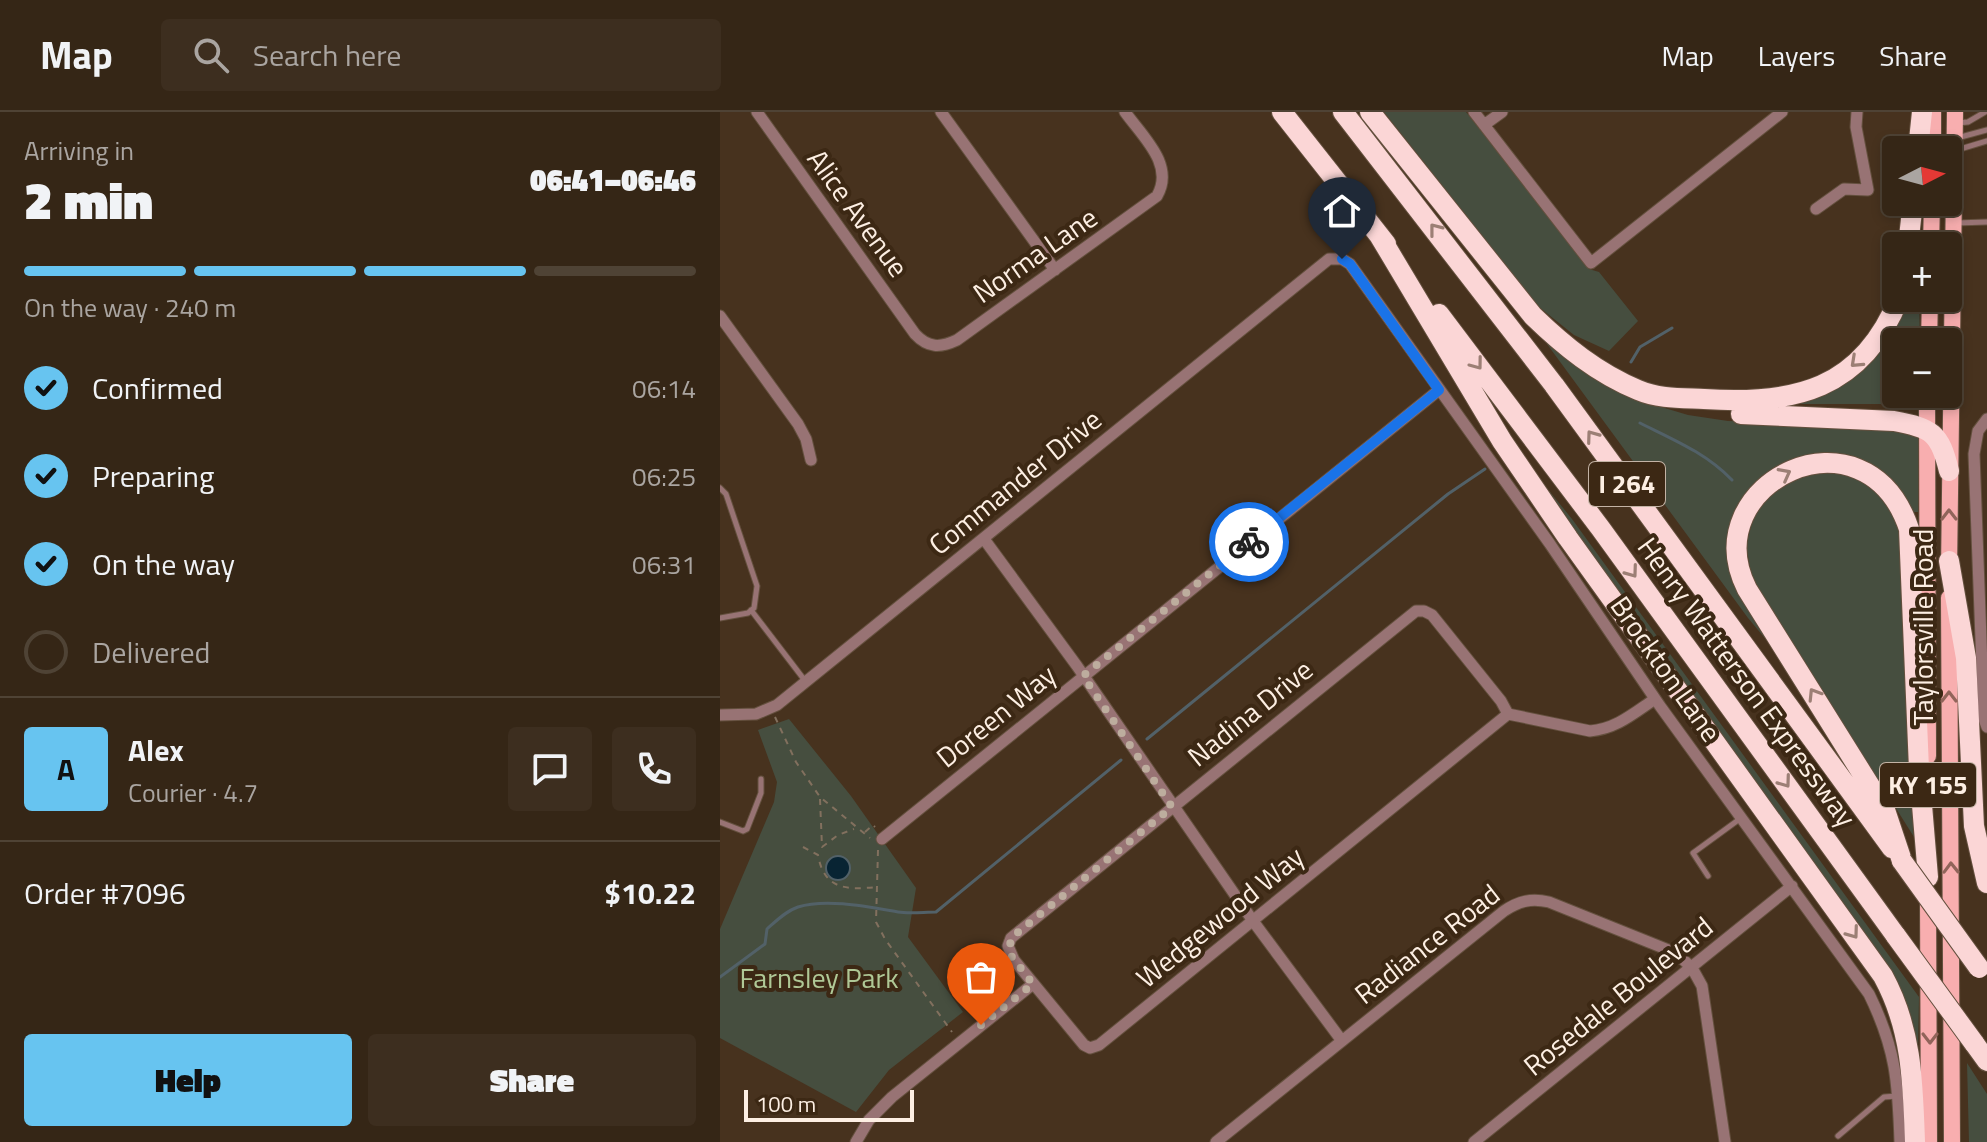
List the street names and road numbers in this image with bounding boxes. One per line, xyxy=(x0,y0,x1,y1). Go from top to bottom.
street label: Alice Avenue xyxy=(797,140,920,286)
street label: Norma Lane xyxy=(964,196,1106,313)
street label: Commander Drive xyxy=(919,398,1110,565)
road number: I 264 xyxy=(1589,462,1665,506)
street label: Henry Watterson Expressway xyxy=(1627,528,1867,836)
street label: Taylorsville Road xyxy=(1901,529,1944,725)
street label: Brockton Lane xyxy=(1600,587,1733,750)
street label: Nadina Drive xyxy=(1178,649,1322,777)
street label: Doreen Way xyxy=(926,654,1065,777)
road number: KY 155 xyxy=(1880,763,1976,807)
street label: Wedgewood Way xyxy=(1126,835,1313,998)
street label: Radiance Road xyxy=(1345,873,1509,1014)
street label: Rosedale Boulevard xyxy=(1514,906,1722,1086)

